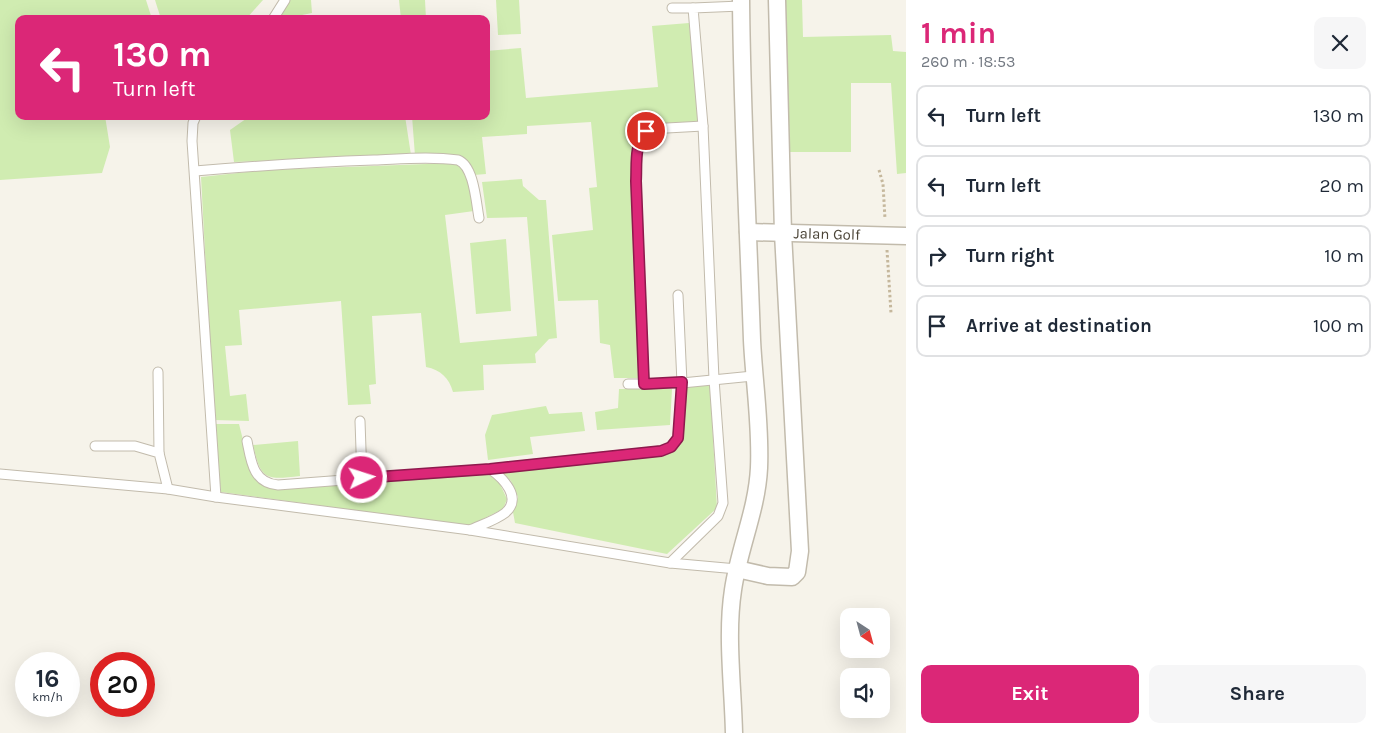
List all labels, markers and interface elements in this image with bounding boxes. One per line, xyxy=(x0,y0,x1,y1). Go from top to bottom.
text: 1 min xyxy=(921,15,996,51)
button: close xyxy=(1314,17,1366,69)
text: 130 m xyxy=(113,34,211,75)
icon: left xyxy=(30,35,95,100)
text: 260 m · 18:53 xyxy=(921,52,1015,71)
text: Turn left xyxy=(113,76,196,102)
icon: left xyxy=(923,102,951,130)
text: Turn left xyxy=(966,105,1041,127)
text: 130 m xyxy=(1313,105,1364,127)
pin xyxy=(625,110,667,152)
icon: arrive xyxy=(632,117,660,145)
icon: left xyxy=(923,172,951,200)
text: Turn left xyxy=(966,175,1041,197)
text: 20 m xyxy=(1319,175,1364,197)
street label: Jalan Golf xyxy=(793,224,861,244)
icon: right xyxy=(923,242,951,270)
text: Turn right xyxy=(966,245,1055,267)
text: 10 m xyxy=(1324,245,1364,267)
icon: arrive xyxy=(923,312,951,340)
text: Arrive at destination xyxy=(966,315,1152,337)
text: 100 m xyxy=(1313,315,1364,337)
position arrow xyxy=(335,451,387,503)
north arrow xyxy=(840,608,890,658)
map controls xyxy=(840,608,890,718)
speed limit sign: 20 xyxy=(90,652,155,717)
text: 16 xyxy=(35,664,60,693)
button: Exit xyxy=(921,665,1139,723)
button: Share xyxy=(1149,665,1366,723)
button: sound xyxy=(840,668,890,718)
text: km/h xyxy=(32,690,63,704)

